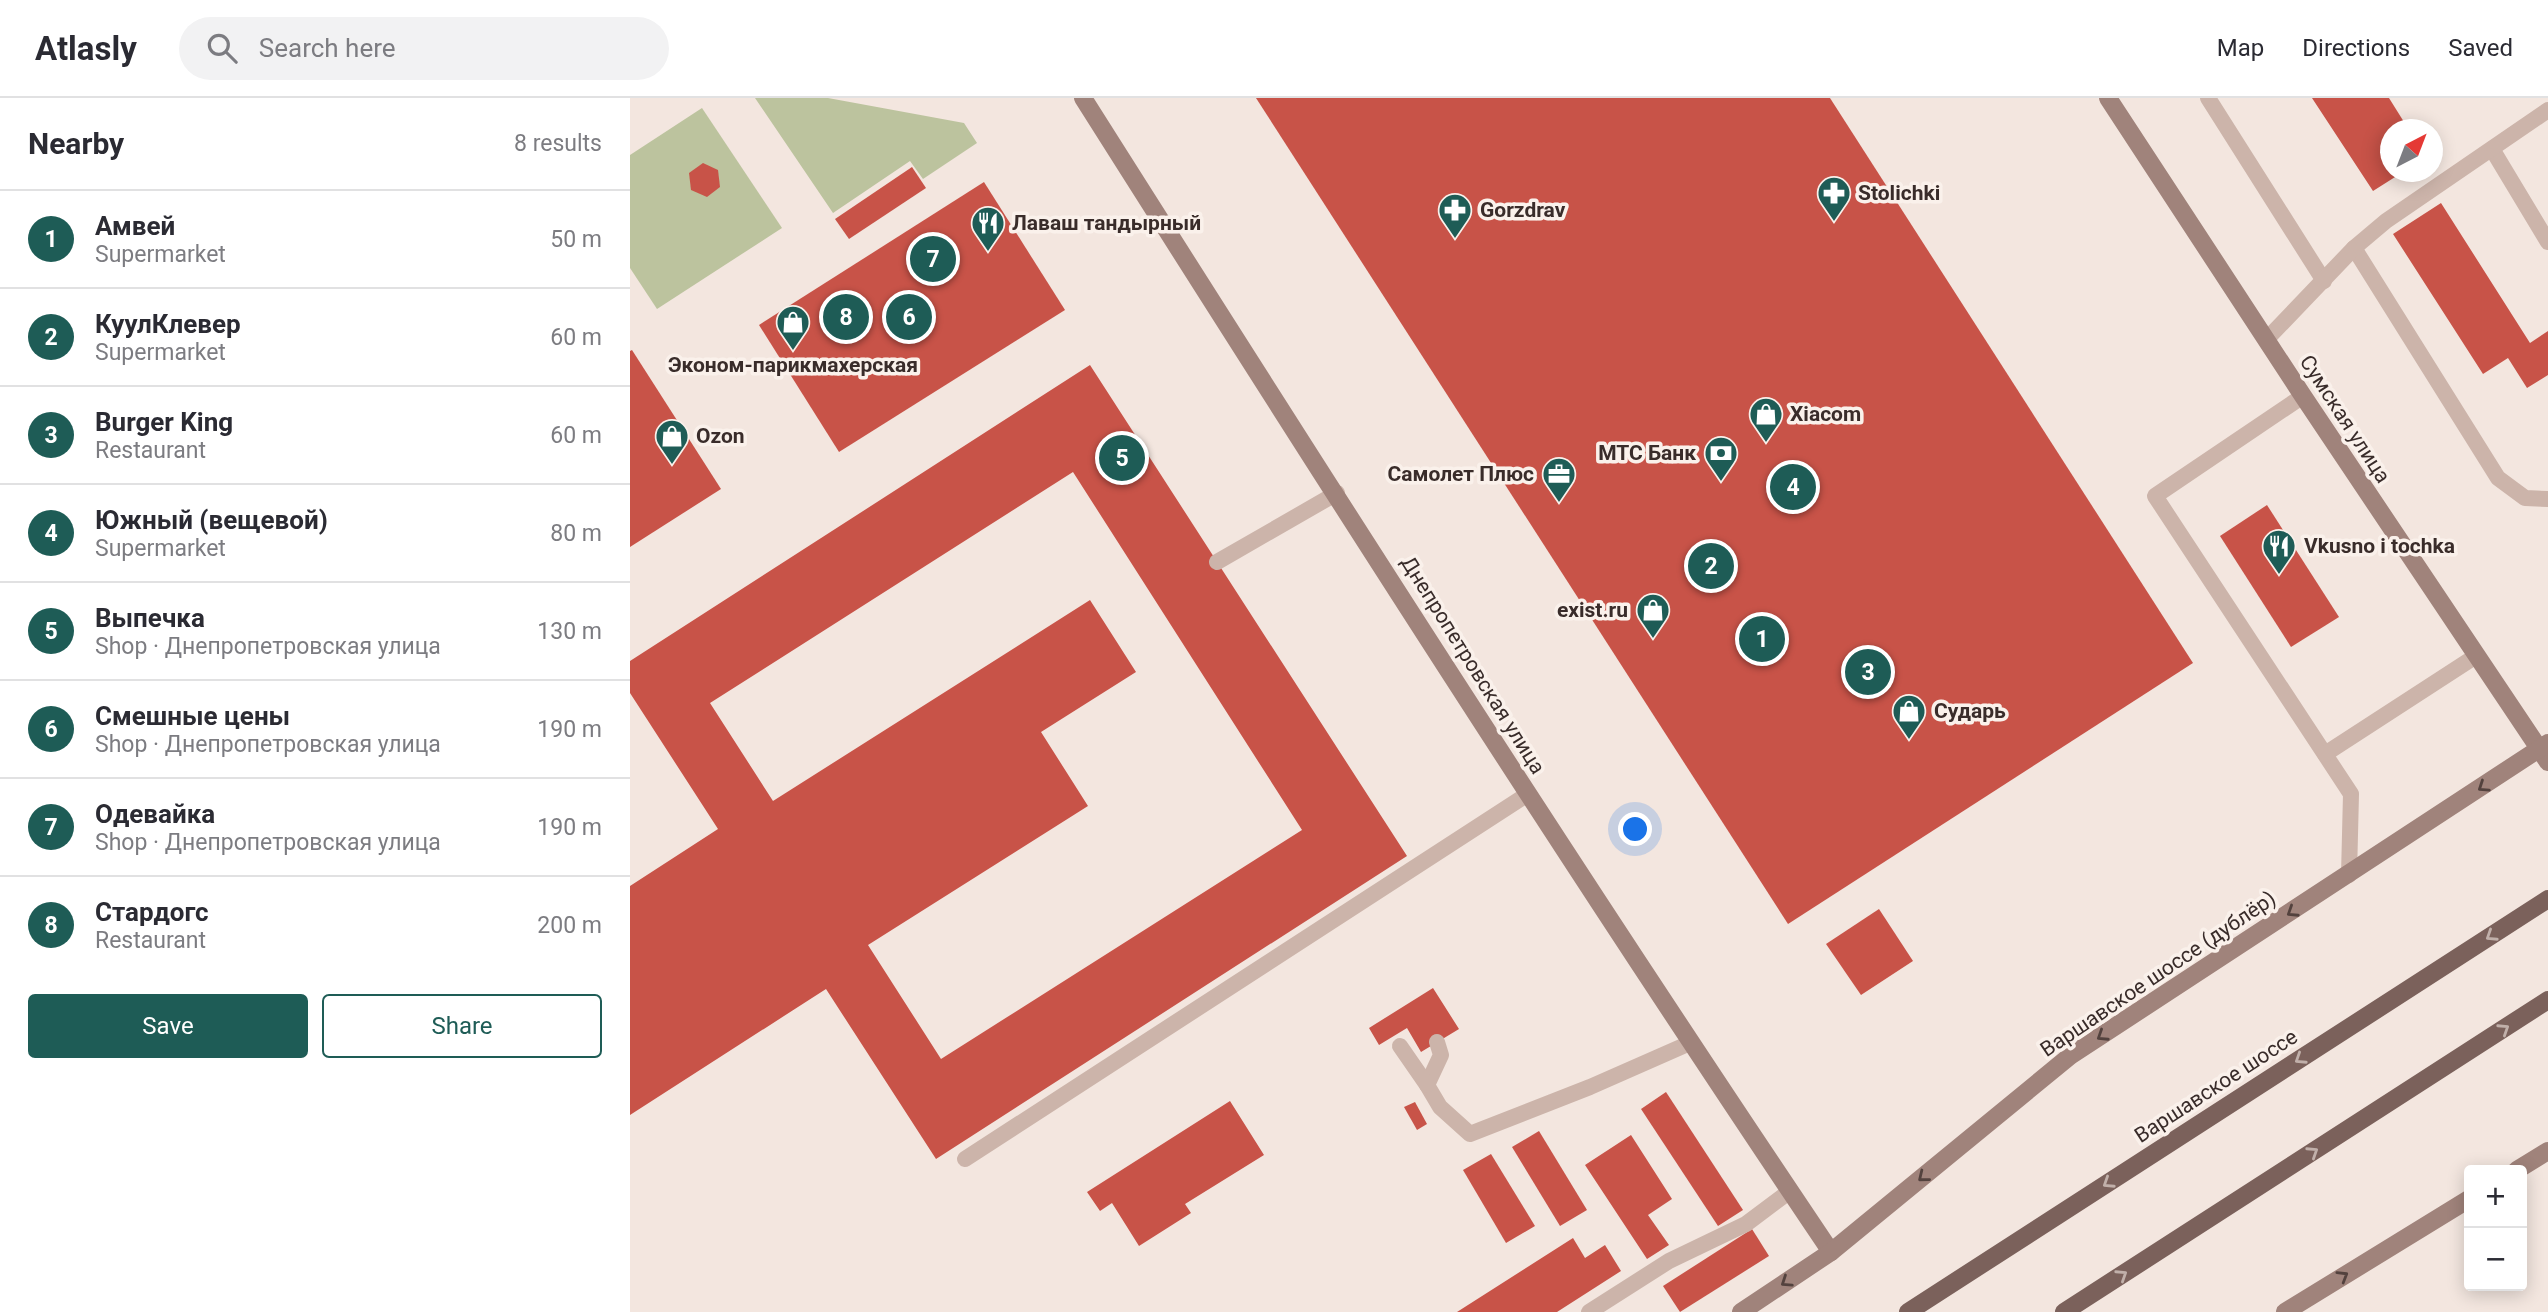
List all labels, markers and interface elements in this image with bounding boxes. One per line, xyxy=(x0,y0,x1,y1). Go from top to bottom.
search box xyxy=(179,17,669,80)
text: Atlasly xyxy=(35,29,137,68)
icon: search xyxy=(203,29,241,67)
text: Search here xyxy=(259,33,396,63)
text: Map xyxy=(2217,34,2264,62)
text: Directions xyxy=(2302,34,2410,62)
text: Saved xyxy=(2448,34,2513,62)
north arrow xyxy=(2380,119,2443,182)
text: Nearby xyxy=(28,126,124,161)
text: 8 results xyxy=(514,130,602,157)
pharmacy icon: Stolichki xyxy=(1815,174,1853,223)
place label: Stolichki xyxy=(1858,181,1940,205)
pharmacy icon: Gorzdrav xyxy=(1436,191,1474,240)
place label: Gorzdrav xyxy=(1480,198,1566,222)
restaurant icon: Лаваш тандырный xyxy=(969,204,1007,253)
text: Амвей xyxy=(95,211,175,241)
place label: Лаваш тандырный xyxy=(1012,211,1201,235)
text: 1 xyxy=(44,226,58,253)
text: 50 m xyxy=(550,226,602,253)
pin: 7 xyxy=(910,233,956,285)
text: Supermarket xyxy=(95,241,226,268)
pin: 8 xyxy=(823,291,869,343)
pin: 6 xyxy=(886,291,932,343)
shop icon: Эконом-парикмахерская xyxy=(774,303,812,352)
text: КуулКлевер xyxy=(95,309,241,339)
text: 2 xyxy=(44,324,58,351)
text: 60 m xyxy=(550,324,602,351)
text: Supermarket xyxy=(95,339,226,366)
street label: Сумская улица xyxy=(2295,351,2395,487)
place label: Эконом-парикмахерская xyxy=(668,353,918,377)
shop icon: Xiacom xyxy=(1747,395,1785,444)
place label: Xiacom xyxy=(1790,402,1861,426)
text: Burger King xyxy=(95,407,233,437)
shop icon: Ozon xyxy=(653,417,691,466)
text: 3 xyxy=(44,422,58,449)
text: 60 m xyxy=(550,422,602,449)
place label: Ozon xyxy=(696,424,745,448)
pin: 5 xyxy=(1099,432,1145,484)
bank icon: МТС Банк xyxy=(1702,434,1740,483)
text: Restaurant xyxy=(95,437,206,464)
place label: МТС Банк xyxy=(1598,441,1696,465)
office icon: Самолет Плюс xyxy=(1540,455,1578,504)
pin: 4 xyxy=(1770,461,1816,513)
place label: Самолет Плюс xyxy=(1388,462,1534,486)
text: Южный (вещевой) xyxy=(95,505,328,535)
text: 4 xyxy=(44,520,58,547)
text: 80 m xyxy=(550,520,602,547)
restaurant icon: Vkusno i tochka xyxy=(2260,527,2298,576)
place label: Vkusno i tochka xyxy=(2304,534,2455,558)
text: Supermarket xyxy=(95,535,226,562)
pin: 2 xyxy=(1688,540,1734,592)
street label: Днепропетровская улица xyxy=(1396,552,1550,778)
shop icon: exist.ru xyxy=(1634,591,1672,640)
place label: exist.ru xyxy=(1557,598,1628,622)
text: Выпечка xyxy=(95,603,205,633)
pin: 1 xyxy=(1739,613,1785,665)
text: 5 xyxy=(44,618,58,645)
text: 130 m xyxy=(537,618,602,645)
text: Shop · Днепропетровская улица xyxy=(95,633,441,660)
pin: 3 xyxy=(1845,646,1891,698)
shop icon: Сударь xyxy=(1890,692,1928,741)
place label: Сударь xyxy=(1934,699,2006,723)
text: Смешные цены xyxy=(95,701,290,731)
text: 6 xyxy=(44,716,58,743)
text: 190 m xyxy=(537,716,602,743)
text: Shop · Днепропетровская улица xyxy=(95,731,441,758)
one-way arrow xyxy=(2477,779,2490,792)
text: Одевайка xyxy=(95,799,215,829)
your location xyxy=(1618,812,1652,846)
text: 7 xyxy=(44,814,58,841)
text: 190 m xyxy=(537,814,602,841)
text: Shop · Днепропетровская улица xyxy=(95,829,441,856)
street label: Варшавское шоссе (дублёр) xyxy=(2036,886,2280,1062)
text: Стардогс xyxy=(95,897,209,927)
one-way arrow xyxy=(2287,904,2300,917)
text: 8 xyxy=(44,912,58,939)
text: 200 m xyxy=(537,912,602,939)
text: Restaurant xyxy=(95,927,206,954)
one-way arrow xyxy=(2485,927,2498,940)
button: Save xyxy=(28,994,308,1058)
button: Share xyxy=(322,994,602,1058)
street label: Варшавское шоссе xyxy=(2130,1024,2302,1148)
one-way arrow xyxy=(2497,1024,2510,1037)
one-way arrow xyxy=(2096,1027,2109,1040)
one-way arrow xyxy=(2294,1051,2307,1064)
one-way arrow xyxy=(2305,1147,2318,1160)
map controls xyxy=(2464,1165,2527,1291)
button: + xyxy=(2464,1165,2527,1228)
one-way arrow xyxy=(1919,1168,1931,1181)
one-way arrow xyxy=(2103,1174,2116,1187)
button: − xyxy=(2464,1228,2527,1291)
one-way arrow xyxy=(2114,1270,2127,1283)
one-way arrow xyxy=(2336,1272,2349,1285)
one-way arrow xyxy=(1781,1274,1794,1286)

